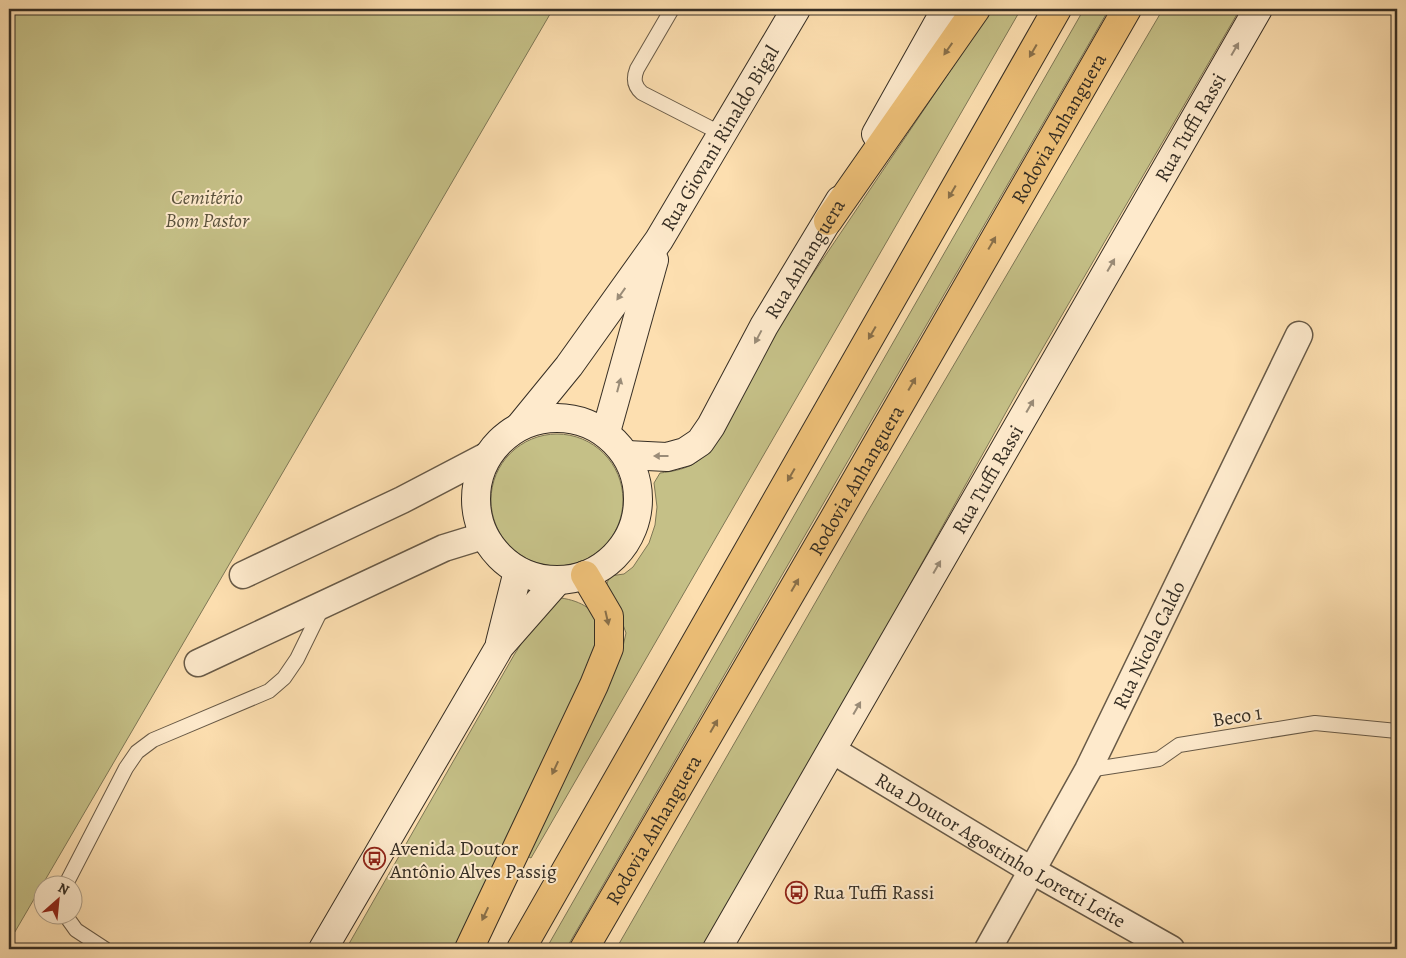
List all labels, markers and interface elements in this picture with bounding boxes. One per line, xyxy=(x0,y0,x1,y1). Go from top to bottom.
street label: Rua Giovani Rinaldo Bigal xyxy=(654,40,786,236)
one-way arrow xyxy=(943,42,953,56)
one-way arrow xyxy=(1231,42,1240,55)
one-way arrow xyxy=(1028,45,1037,58)
street label: Rodovia Anhanguera xyxy=(1005,48,1113,209)
street label: Rua Tuffi Rassi xyxy=(1148,68,1232,187)
park label: Cemitério Bom Pastor xyxy=(165,184,250,234)
one-way arrow xyxy=(948,186,957,199)
street label: Rua Anhanguera xyxy=(758,193,852,324)
one-way arrow xyxy=(988,236,997,249)
one-way arrow xyxy=(1106,259,1115,272)
one-way arrow xyxy=(616,287,626,301)
one-way arrow xyxy=(867,327,876,340)
one-way arrow xyxy=(754,330,762,345)
one-way arrow xyxy=(907,377,916,390)
one-way arrow xyxy=(616,378,624,393)
street label: Rodovia Anhanguera xyxy=(802,400,911,561)
one-way arrow xyxy=(1025,400,1034,413)
street label: Rua Tuffi Rassi xyxy=(946,420,1030,539)
one-way arrow xyxy=(653,452,669,460)
one-way arrow xyxy=(787,468,796,481)
one-way arrow xyxy=(933,560,942,574)
street label: Rua Nicola Caldo xyxy=(1107,577,1192,714)
one-way arrow xyxy=(791,578,800,592)
one-way arrow xyxy=(603,610,611,625)
street label: Beco 1 xyxy=(1210,699,1264,734)
one-way arrow xyxy=(852,701,861,714)
one-way arrow xyxy=(709,719,718,732)
street label: Rodovia Anhanguera xyxy=(599,749,708,910)
one-way arrow xyxy=(550,761,558,775)
street label: Rua Doutor Agostinho Loretti Leite xyxy=(870,766,1130,935)
place label: Avenida Doutor Antônio Alves Passig xyxy=(389,835,557,885)
bus stop icon: Avenida Doutor Antônio Alves Passig xyxy=(362,847,386,871)
north arrow xyxy=(32,876,82,926)
text: N xyxy=(55,878,73,900)
place label: Rua Tuffi Rassi xyxy=(813,879,934,906)
bus stop icon: Rua Tuffi Rassi xyxy=(785,880,809,904)
one-way arrow xyxy=(481,907,489,922)

